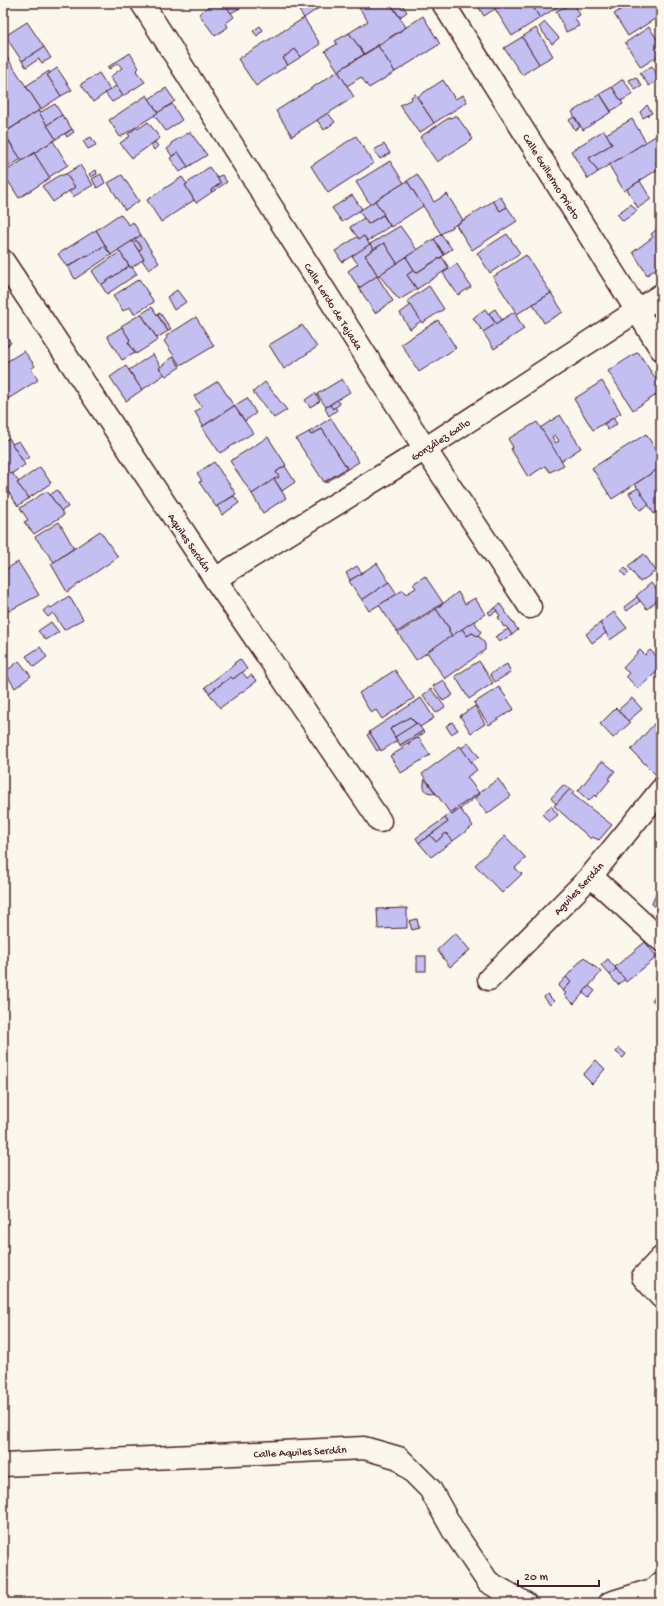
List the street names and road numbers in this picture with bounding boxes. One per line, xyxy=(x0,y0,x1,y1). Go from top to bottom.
street label: Calle Guillermo Prieto xyxy=(519,132,582,222)
street label: Calle Lerdo de Tejada xyxy=(301,261,364,353)
street label: González Gallo xyxy=(409,417,473,464)
street label: Aquiles Serdán xyxy=(164,512,213,575)
street label: Aguiles Serdán xyxy=(552,860,607,918)
street label: Calle Aquiles Serdán xyxy=(253,1445,348,1461)

